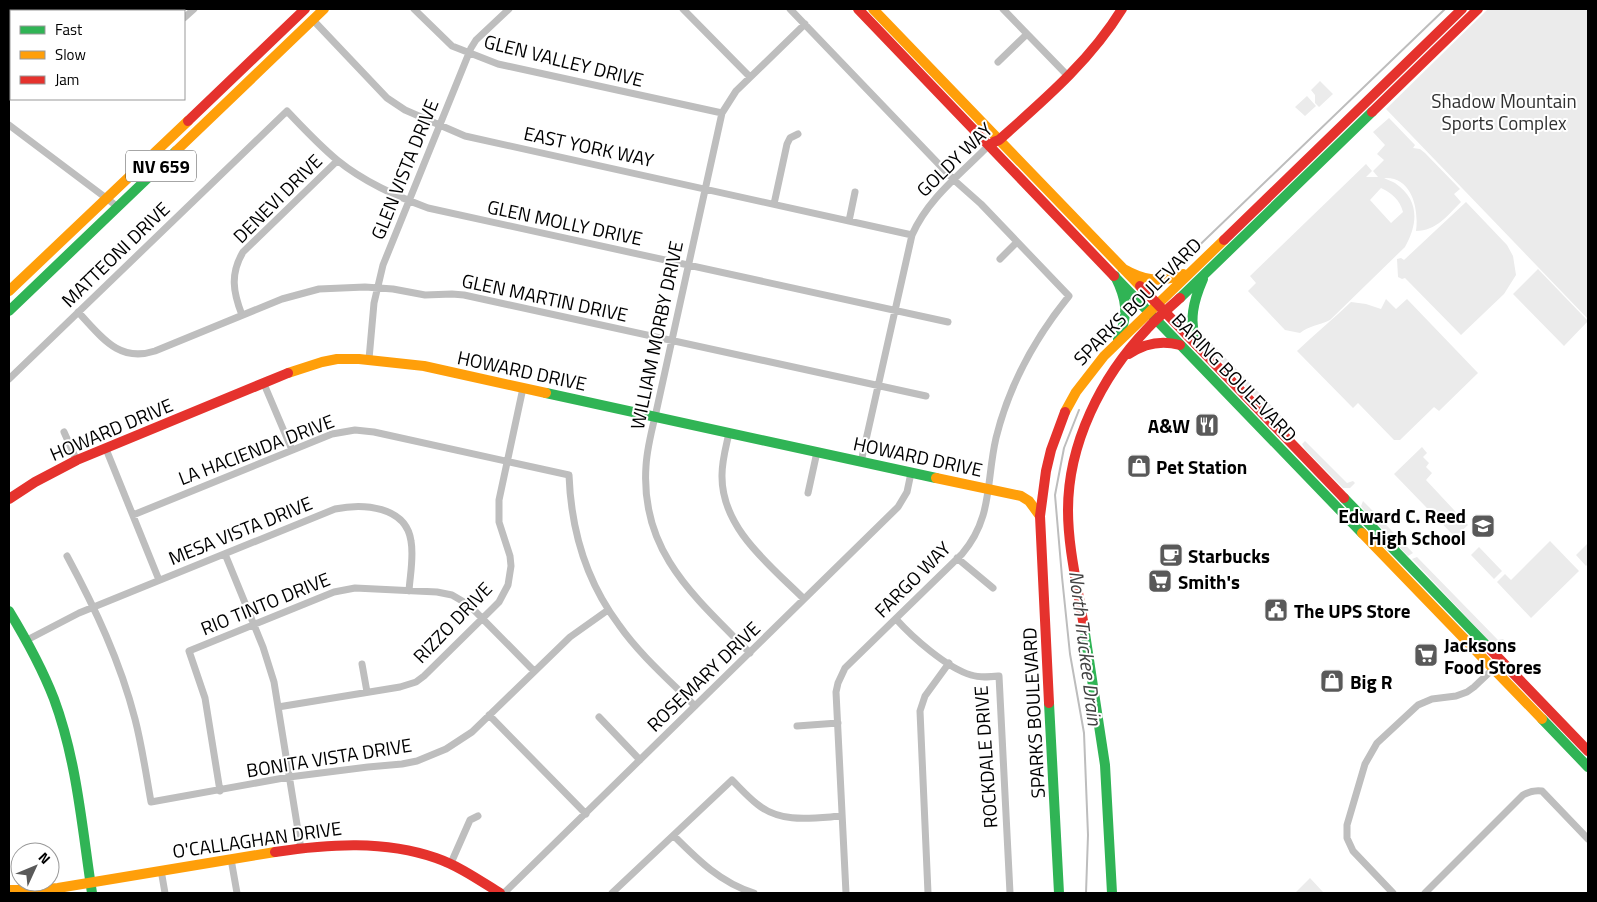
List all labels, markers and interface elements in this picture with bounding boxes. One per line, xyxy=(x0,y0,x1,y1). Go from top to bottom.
legend xyxy=(10,10,185,100)
text: Fast xyxy=(55,18,83,41)
street label: GLEN VALLEY DRIVE xyxy=(481,26,647,94)
text: Slow xyxy=(55,43,86,66)
text: Jam xyxy=(55,68,79,91)
park label: Shadow Mountain Sports Complex xyxy=(1431,86,1577,137)
street label: GLEN VISTA DRIVE xyxy=(363,94,445,244)
street label: GOLDY WAY xyxy=(909,115,999,203)
street label: EAST YORK WAY xyxy=(521,118,657,174)
street label: DENEVI DRIVE xyxy=(226,147,328,249)
road number: NV 659 xyxy=(126,150,196,182)
street label: GLEN MOLLY DRIVE xyxy=(485,191,645,253)
street label: MATTEONI DRIVE xyxy=(54,195,176,313)
street label: SPARKS BOULEVARD xyxy=(1066,230,1208,372)
street label: WILLIAM MORBY DRIVE xyxy=(622,238,690,432)
street label: GLEN MARTIN DRIVE xyxy=(459,265,631,329)
street label: BARING BOULEVARD xyxy=(1166,306,1304,448)
street label: HOWARD DRIVE xyxy=(455,342,589,398)
street label: HOWARD DRIVE xyxy=(45,390,177,468)
street label: LA HACIENDA DRIVE xyxy=(174,406,338,492)
place label: A&W xyxy=(1148,411,1190,440)
restaurant icon: A&W xyxy=(1194,412,1220,438)
street label: HOWARD DRIVE xyxy=(851,428,985,484)
place label: Pet Station xyxy=(1156,452,1247,481)
shop icon: Pet Station xyxy=(1126,453,1152,479)
street label: MESA VISTA DRIVE xyxy=(164,488,316,572)
place label: Edward C. Reed High School xyxy=(1338,501,1466,552)
school or university icon: Edward C. Reed High School xyxy=(1470,513,1496,539)
street label: FARGO WAY xyxy=(867,534,957,624)
place label: Starbucks xyxy=(1188,541,1270,570)
cafe icon: Starbucks xyxy=(1158,542,1184,568)
street label: RIO TINTO DRIVE xyxy=(196,564,334,642)
place label: Smith's xyxy=(1178,567,1240,596)
supermarket icon: Smith's xyxy=(1147,568,1173,594)
water label: North Truckee Drain xyxy=(1061,569,1111,728)
street label: RIZZO DRIVE xyxy=(406,575,498,669)
place label: The UPS Store xyxy=(1294,596,1411,625)
public building icon: The UPS Store xyxy=(1263,597,1289,623)
street label: ROSEMARY DRIVE xyxy=(640,614,766,738)
street label: SPARKS BOULEVARD xyxy=(1014,627,1052,799)
place label: Jacksons Food Stores xyxy=(1444,630,1542,681)
supermarket icon: Jacksons Food Stores xyxy=(1413,642,1439,668)
place label: Big R xyxy=(1350,667,1393,696)
shop icon: Big R xyxy=(1319,668,1345,694)
street label: ROCKDALE DRIVE xyxy=(966,685,1004,829)
street label: BONITA VISTA DRIVE xyxy=(244,730,414,784)
street label: O'CALLAGHAN DRIVE xyxy=(171,813,343,865)
north arrow xyxy=(10,842,60,892)
text: N xyxy=(34,847,56,868)

